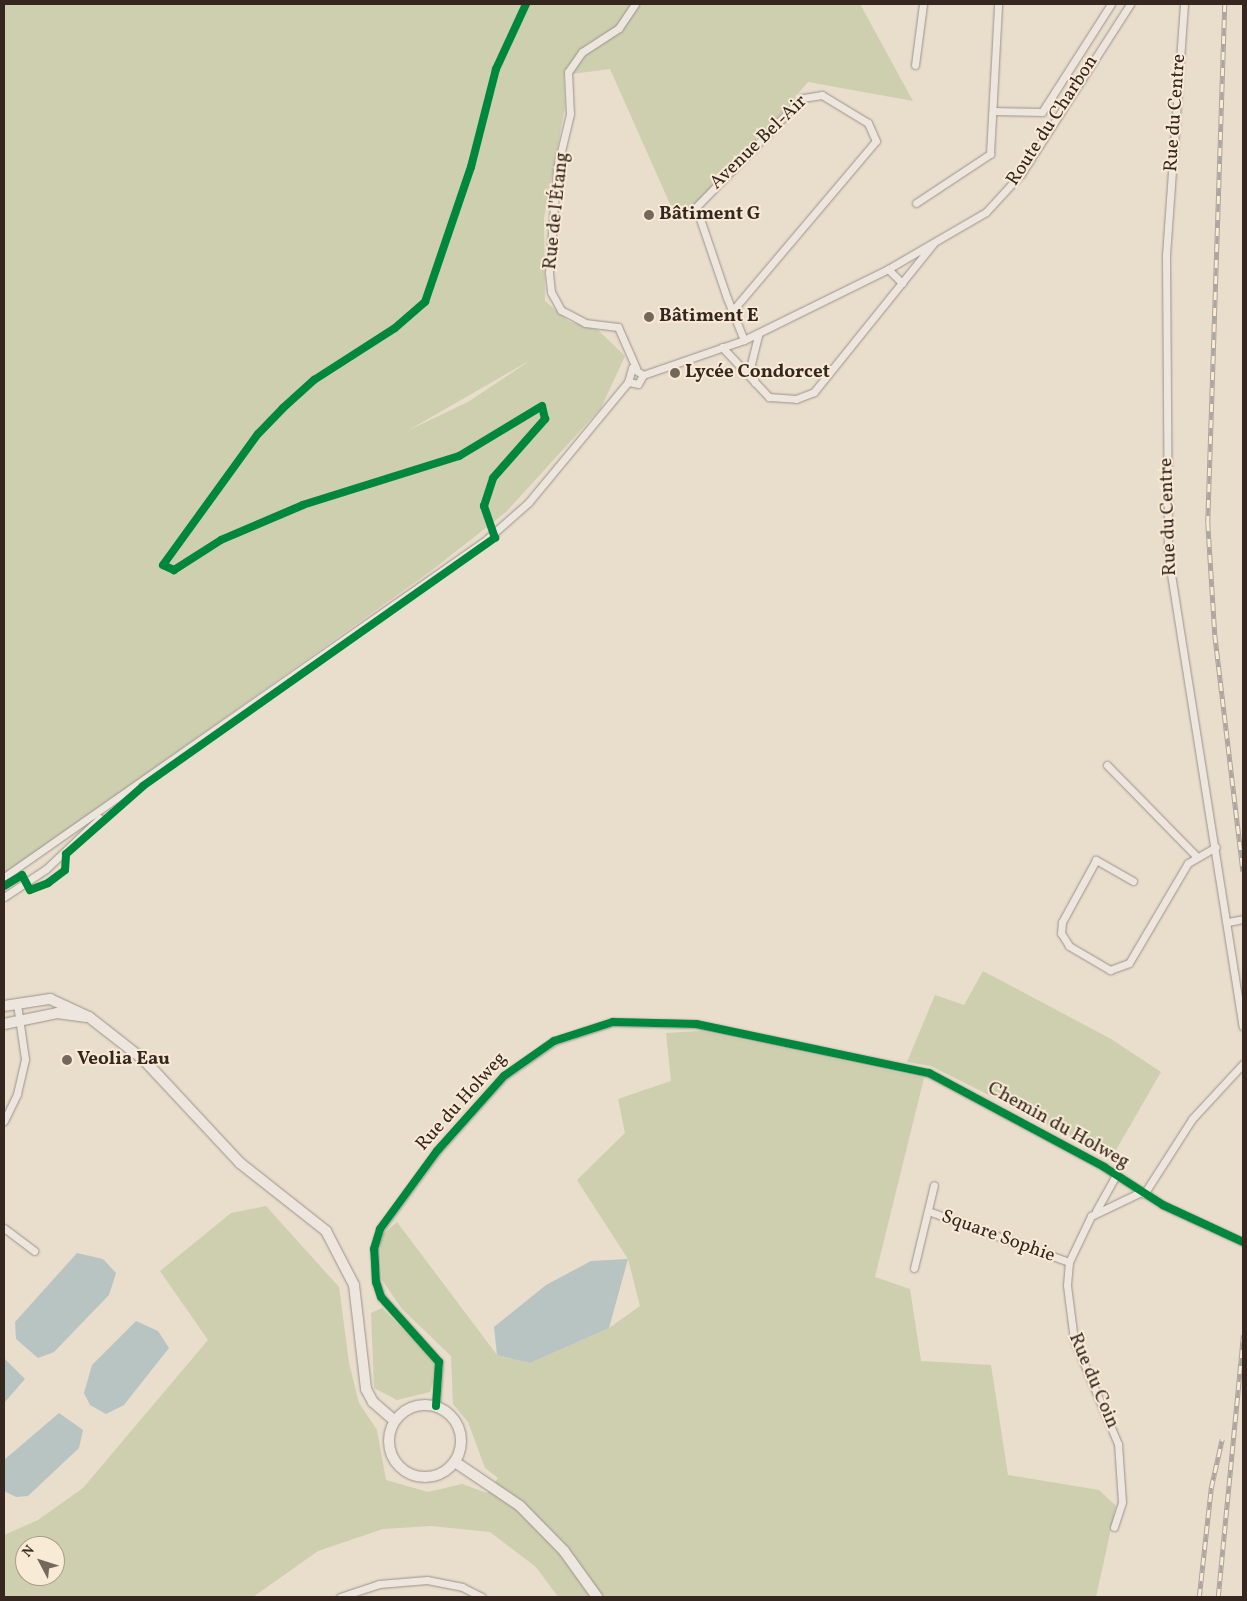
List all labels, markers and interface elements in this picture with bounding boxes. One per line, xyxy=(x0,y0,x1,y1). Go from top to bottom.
street label: Route du Charbon xyxy=(1002,51,1104,191)
street label: Rue du Centre xyxy=(1161,53,1191,173)
street label: Avenue Bel-Air xyxy=(706,91,812,195)
street label: Rue de l'Étang xyxy=(540,151,574,271)
place label: Bâtiment G xyxy=(659,204,760,226)
marker: Bâtiment G xyxy=(643,209,655,221)
place label: Bâtiment E xyxy=(659,306,759,328)
marker: Bâtiment E xyxy=(643,311,655,323)
place label: Lycée Condorcet xyxy=(685,362,830,384)
marker: Lycée Condorcet xyxy=(669,367,681,379)
street label: Rue du Centre xyxy=(1156,458,1182,576)
street label: Rue du Holweg xyxy=(412,1048,512,1156)
place label: Veolia Eau xyxy=(77,1049,170,1071)
marker: Veolia Eau xyxy=(61,1054,73,1066)
street label: Chemin du Holweg xyxy=(983,1078,1133,1174)
street label: Square Sophie xyxy=(938,1206,1058,1268)
street label: Rue du Coin xyxy=(1063,1330,1123,1432)
north arrow xyxy=(15,1536,65,1586)
text: N xyxy=(18,1542,39,1562)

